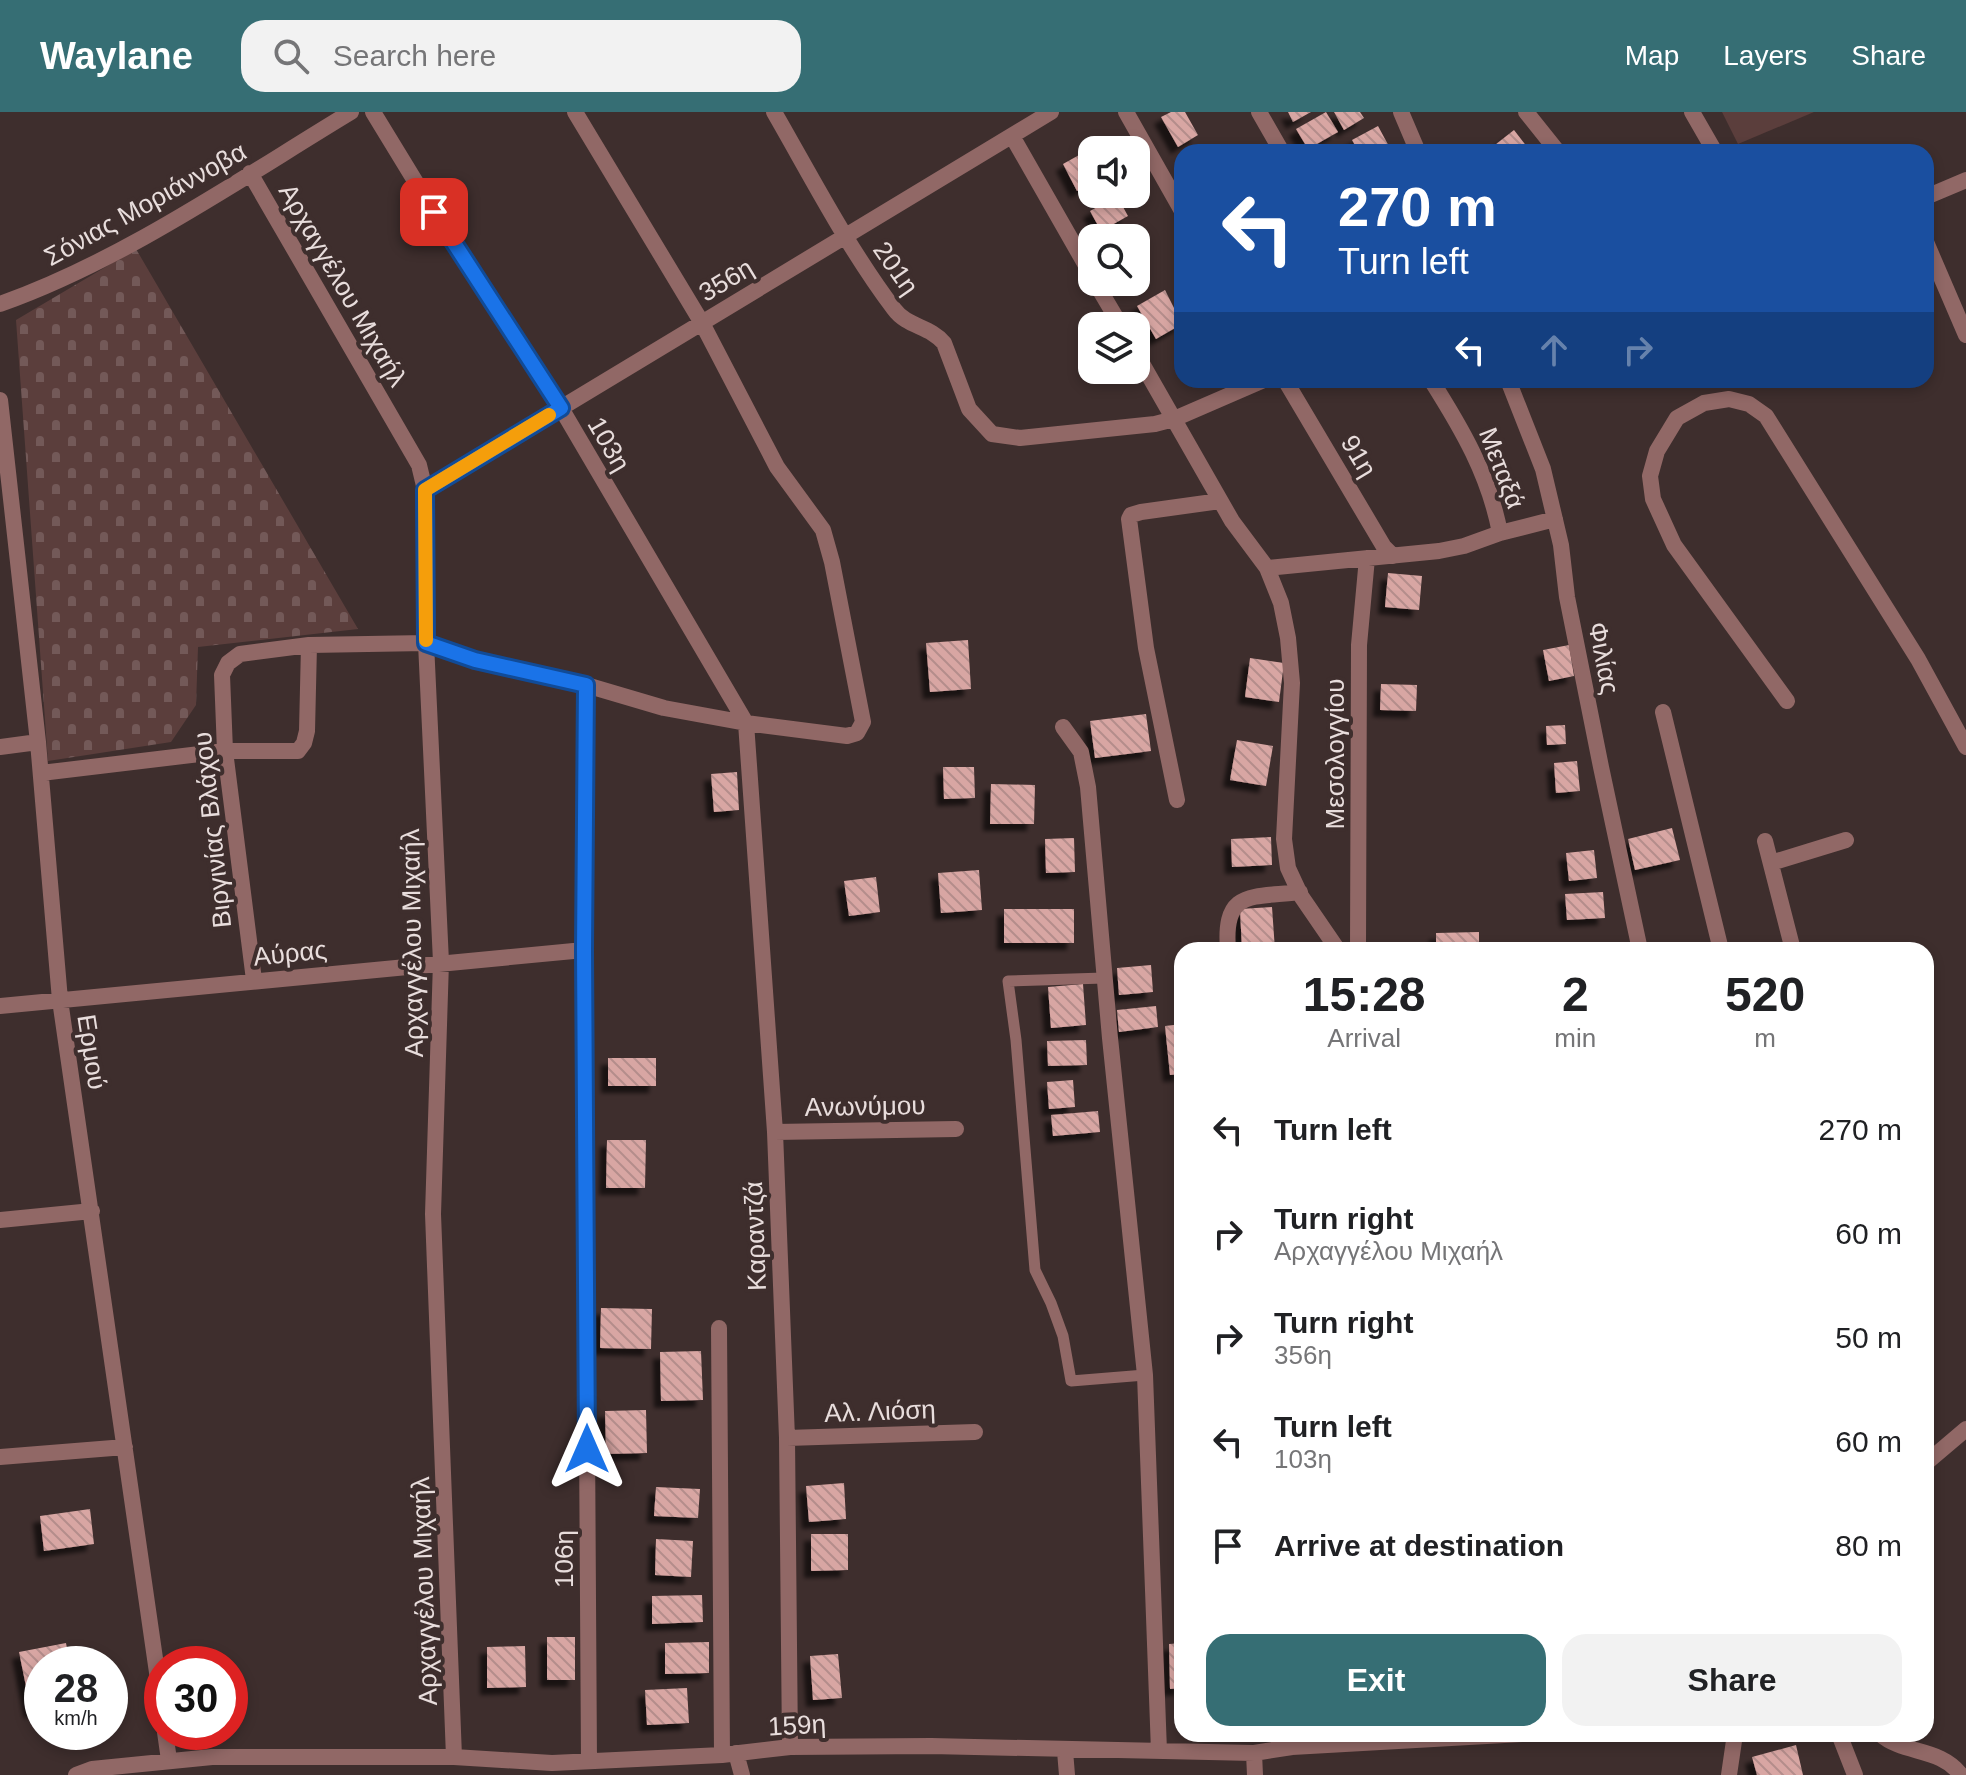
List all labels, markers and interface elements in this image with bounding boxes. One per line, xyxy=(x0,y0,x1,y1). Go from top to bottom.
search box xyxy=(241,20,801,92)
icon: search xyxy=(269,34,313,78)
text: Waylane xyxy=(40,35,193,77)
text: Search here xyxy=(333,39,496,72)
text: Map xyxy=(1625,40,1679,71)
text: Layers xyxy=(1723,40,1807,71)
text: Share xyxy=(1851,40,1926,71)
street label: Σόνιας Μοριάννοβα xyxy=(39,136,251,272)
map controls xyxy=(1078,136,1150,384)
button: sound xyxy=(1078,136,1150,208)
text: 270 m xyxy=(1338,175,1497,238)
icon: left xyxy=(1206,176,1310,280)
street label: Αρχαγγέλου Μιχαήλ xyxy=(273,178,413,392)
pin xyxy=(400,178,468,246)
icon: arrive xyxy=(412,190,456,234)
button: search xyxy=(1078,224,1150,296)
street label: 201η xyxy=(867,236,925,300)
text: Turn left xyxy=(1338,241,1469,282)
street label: 356η xyxy=(693,252,759,308)
button: layers xyxy=(1078,312,1150,384)
icon: left xyxy=(1448,328,1492,372)
icon: ahead xyxy=(1532,328,1576,372)
icon: right xyxy=(1616,328,1660,372)
street label: 103η xyxy=(582,411,636,477)
street label: Μεταξά xyxy=(1473,423,1531,513)
street label: 91η xyxy=(1335,430,1383,482)
street label: Φιλίας xyxy=(1582,619,1626,697)
street label: Μεσολογγίου xyxy=(1320,679,1350,829)
street label: Βιργινίας Βλάχου xyxy=(187,731,237,929)
street label: Αρχαγγέλου Μιχαήλ xyxy=(395,828,429,1058)
street label: Αύρας xyxy=(252,934,328,972)
text: 15:28 xyxy=(1303,968,1426,1021)
text: 2 xyxy=(1562,968,1589,1021)
text: 520 xyxy=(1725,968,1805,1021)
street label: Ερμού xyxy=(71,1012,113,1092)
text: Arrival xyxy=(1327,1023,1401,1053)
text: min xyxy=(1554,1023,1596,1053)
text: m xyxy=(1754,1023,1776,1053)
street label: Ανωνύμου xyxy=(804,1090,926,1122)
icon: left xyxy=(1206,1108,1250,1152)
text: Turn left xyxy=(1274,1113,1392,1146)
text: 270 m xyxy=(1819,1113,1902,1146)
street label: Καραντζά xyxy=(738,1181,772,1291)
text: Turn right xyxy=(1274,1202,1413,1235)
icon: right xyxy=(1206,1212,1250,1256)
text: 60 m xyxy=(1835,1217,1902,1250)
text: Αρχαγγέλου Μιχαήλ xyxy=(1274,1236,1503,1266)
text: Turn right xyxy=(1274,1306,1413,1339)
icon: right xyxy=(1206,1316,1250,1360)
text: 50 m xyxy=(1835,1321,1902,1354)
text: 356η xyxy=(1274,1340,1332,1370)
street label: Αλ. Λιόση xyxy=(824,1394,936,1428)
position arrow xyxy=(545,1407,629,1491)
text: Turn left xyxy=(1274,1410,1392,1443)
icon: left xyxy=(1206,1420,1250,1464)
text: 60 m xyxy=(1835,1425,1902,1458)
text: 103η xyxy=(1274,1444,1332,1474)
street label: Αρχαγγέλου Μιχαήλ xyxy=(405,1476,443,1706)
icon: arrive xyxy=(1206,1524,1250,1568)
text: Arrive at destination xyxy=(1274,1529,1564,1562)
text: 80 m xyxy=(1835,1529,1902,1562)
street label: 106η xyxy=(549,1530,579,1588)
button: Exit xyxy=(1206,1634,1546,1726)
button: Share xyxy=(1562,1634,1902,1726)
speed limit sign: 30 xyxy=(144,1646,248,1750)
text: 28 xyxy=(54,1666,98,1710)
text: km/h xyxy=(54,1707,98,1729)
street label: 159η xyxy=(767,1709,827,1741)

